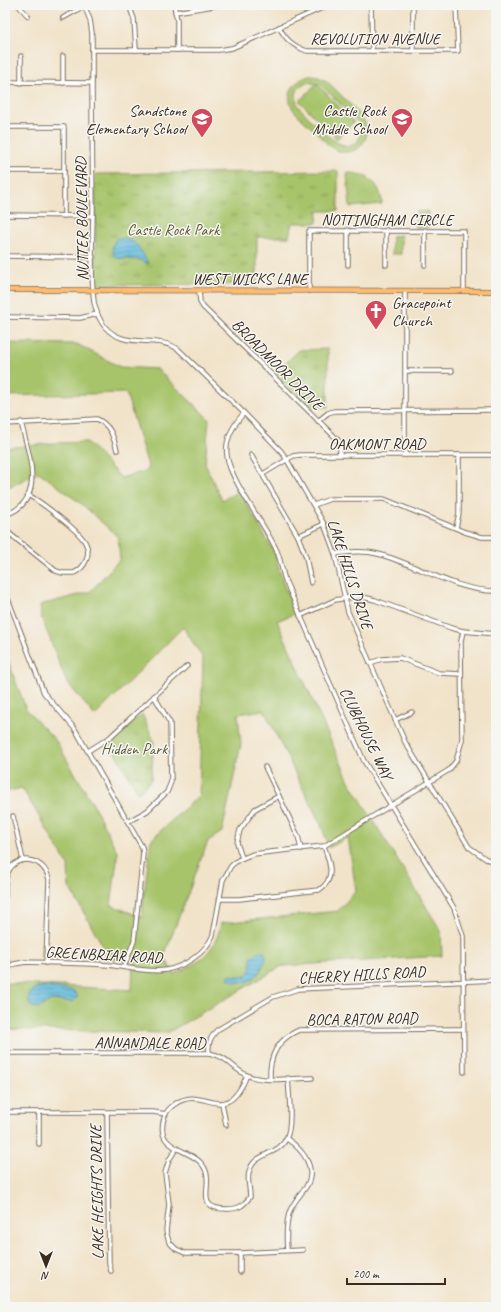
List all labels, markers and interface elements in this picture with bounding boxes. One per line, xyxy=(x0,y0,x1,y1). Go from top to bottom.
street label: REVOLUTION AVENUE xyxy=(310,29,442,49)
place label: Sandstone Elementary School xyxy=(86,101,189,139)
place label: Castle Rock Middle School xyxy=(313,101,389,139)
school or university icon: Sandstone Elementary School xyxy=(189,106,215,139)
school or university icon: Castle Rock Middle School xyxy=(389,106,415,139)
street label: NUTTER BOULEVARD xyxy=(71,155,93,281)
street label: NOTTINGHAM CIRCLE xyxy=(321,210,455,230)
park label: Castle Rock Park xyxy=(127,220,220,240)
street label: WEST WICKS LANE xyxy=(192,269,310,289)
place label: Gracepoint Church xyxy=(392,293,452,331)
church icon: Gracepoint Church xyxy=(363,298,389,331)
street label: BROADMOOR DRIVE xyxy=(227,315,329,416)
street label: OAKMONT ROAD xyxy=(329,434,427,454)
street label: LAKE HILLS DRIVE xyxy=(323,517,378,634)
street label: CLUBHOUSE WAY xyxy=(335,684,398,786)
park label: Hidden Park xyxy=(101,739,168,759)
street label: GREENBRIAR ROAD xyxy=(45,942,165,968)
street label: CHERRY HILLS ROAD xyxy=(298,962,428,988)
street label: BOCA RATON ROAD xyxy=(306,1008,419,1030)
street label: ANNANDALE ROAD xyxy=(95,1033,207,1053)
street label: LAKE HEIGHTS DRIVE xyxy=(86,1122,108,1259)
north arrow xyxy=(26,1246,66,1286)
scale bar xyxy=(347,1260,445,1286)
text: 200 m xyxy=(353,1266,380,1282)
text: N xyxy=(40,1269,49,1283)

